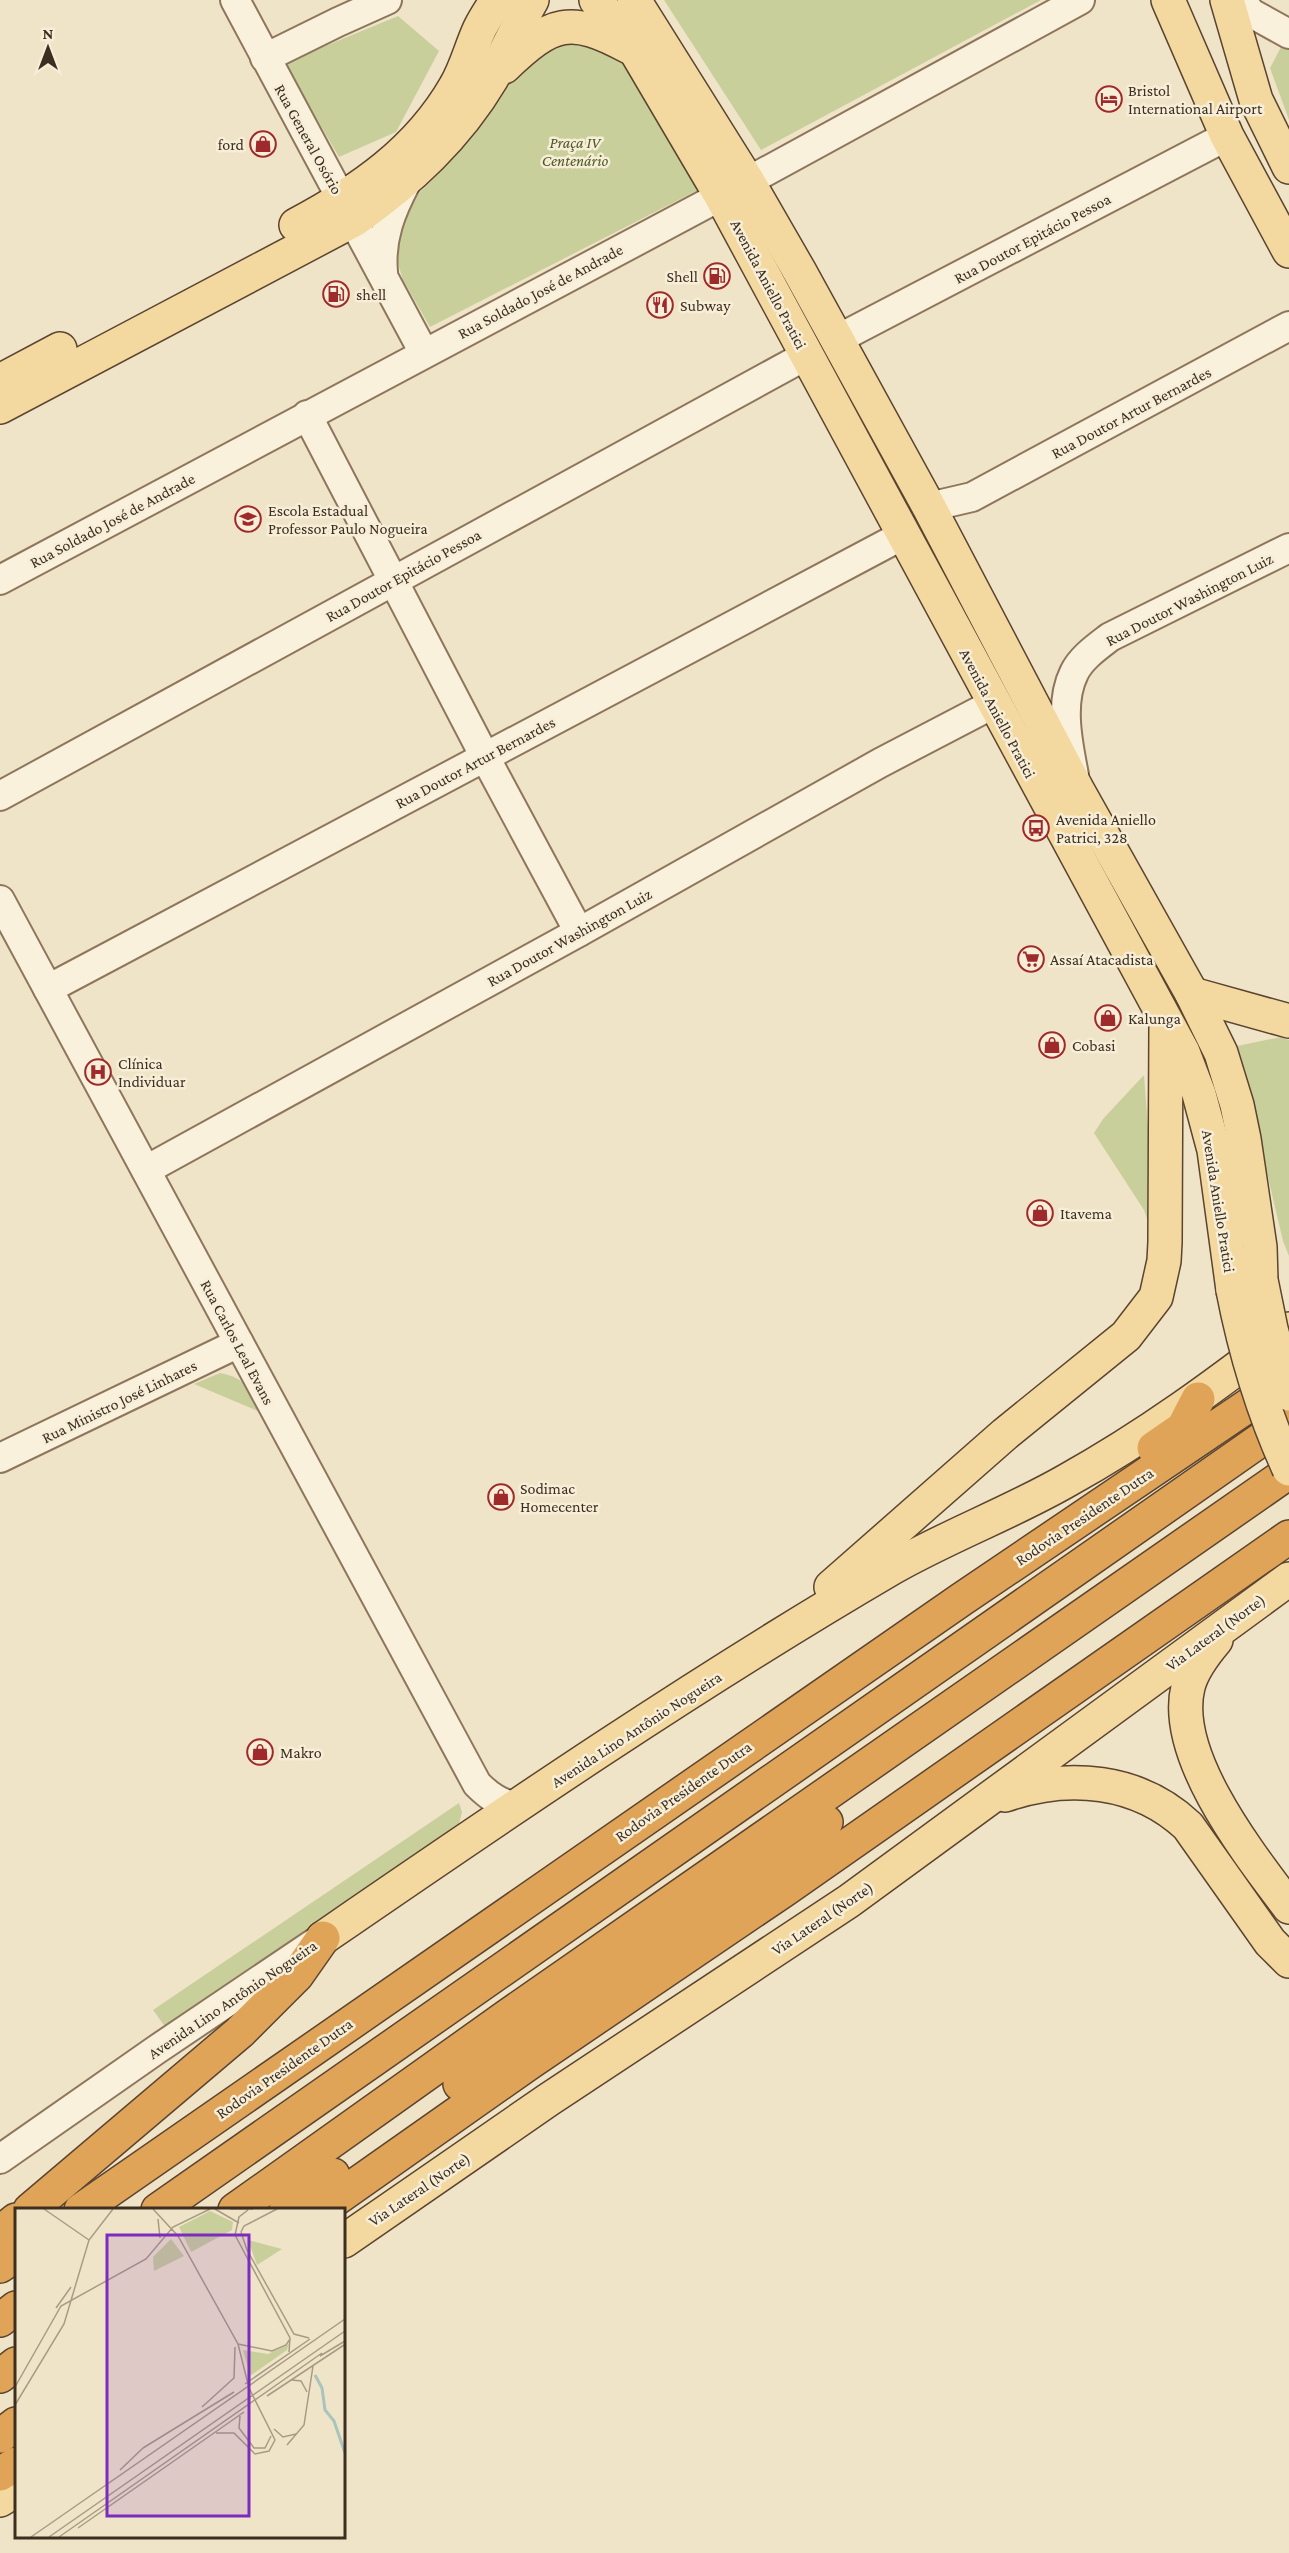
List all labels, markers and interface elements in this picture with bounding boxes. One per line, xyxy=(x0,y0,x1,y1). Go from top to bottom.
north arrow xyxy=(18,18,78,78)
text: N xyxy=(43,25,54,42)
street label: Rua General Osório xyxy=(271,81,346,197)
place label: Bristol International Airport xyxy=(1128,82,1263,118)
hotel icon: Bristol International Airport xyxy=(1094,84,1124,114)
shop icon: ford xyxy=(248,129,278,159)
park label: Praça IV Centenário xyxy=(542,134,609,169)
place label: ford xyxy=(218,136,245,153)
street label: Rua Doutor Epitácio Pessoa xyxy=(951,190,1114,288)
street label: Avenida Aniello Pratici xyxy=(727,217,810,352)
street label: Rua Soldado José de Andrade xyxy=(455,241,626,343)
fuel station icon: Shell xyxy=(702,261,732,291)
place label: Shell xyxy=(666,268,698,285)
fuel station icon: shell xyxy=(321,279,351,309)
place label: shell xyxy=(356,286,386,303)
restaurant icon: Subway xyxy=(645,290,675,320)
place label: Subway xyxy=(680,297,731,315)
street label: Rua Doutor Artur Bernardes xyxy=(1049,363,1214,462)
street label: Rua Soldado José de Andrade xyxy=(27,470,198,572)
place label: Escola Estadual Professor Paulo Nogueira xyxy=(268,502,428,538)
school or university icon: Escola Estadual Professor Paulo Nogueira xyxy=(233,504,263,534)
street label: Rua Doutor Epitácio Pessoa xyxy=(323,525,485,626)
street label: Rua Doutor Washington Luiz xyxy=(1103,550,1276,650)
street label: Avenida Aniello Pratici xyxy=(956,646,1039,781)
street label: Rua Doutor Artur Bernardes xyxy=(393,713,558,812)
place label: Avenida Aniello Patrici, 328 xyxy=(1056,811,1156,846)
bus stop icon: Avenida Aniello Patrici, 328 xyxy=(1021,813,1051,843)
street label: Rua Doutor Washington Luiz xyxy=(484,885,655,991)
supermarket icon: Assaí Atacadista xyxy=(1016,944,1046,974)
place label: Assaí Atacadista xyxy=(1050,951,1154,968)
shop icon: Kalunga xyxy=(1093,1003,1123,1033)
place label: Kalunga xyxy=(1128,1010,1181,1028)
shop icon: Cobasi xyxy=(1037,1030,1067,1060)
place label: Cobasi xyxy=(1072,1037,1115,1054)
place label: Clínica Individuar xyxy=(118,1055,186,1090)
hospital icon: Clínica Individuar xyxy=(83,1057,113,1087)
street label: Avenida Aniello Pratici xyxy=(1199,1129,1238,1274)
shop icon: Itavema xyxy=(1025,1198,1055,1228)
place label: Itavema xyxy=(1060,1205,1113,1222)
street label: Rua Carlos Leal Evans xyxy=(197,1277,278,1408)
street label: Rua Ministro José Linhares xyxy=(39,1357,200,1447)
street label: Rodovia Presidente Dutra xyxy=(1012,1464,1157,1569)
place label: Sodimac Homecenter xyxy=(520,1480,599,1515)
shop icon: Sodimac Homecenter xyxy=(486,1482,516,1512)
street label: Via Lateral (Norte) xyxy=(1162,1591,1269,1675)
street label: Avenida Lino Antônio Nogueira xyxy=(548,1668,726,1792)
shop icon: Makro xyxy=(245,1737,275,1767)
street label: Rodovia Presidente Dutra xyxy=(612,1738,755,1845)
place label: Makro xyxy=(280,1744,322,1761)
street label: Via Lateral (Norte) xyxy=(768,1878,877,1959)
street label: Avenida Lino Antônio Nogueira xyxy=(145,1936,321,2063)
street label: Rodovia Presidente Dutra xyxy=(213,2015,356,2122)
street label: Via Lateral (Norte) xyxy=(365,2149,474,2230)
inset map xyxy=(15,2208,345,2538)

